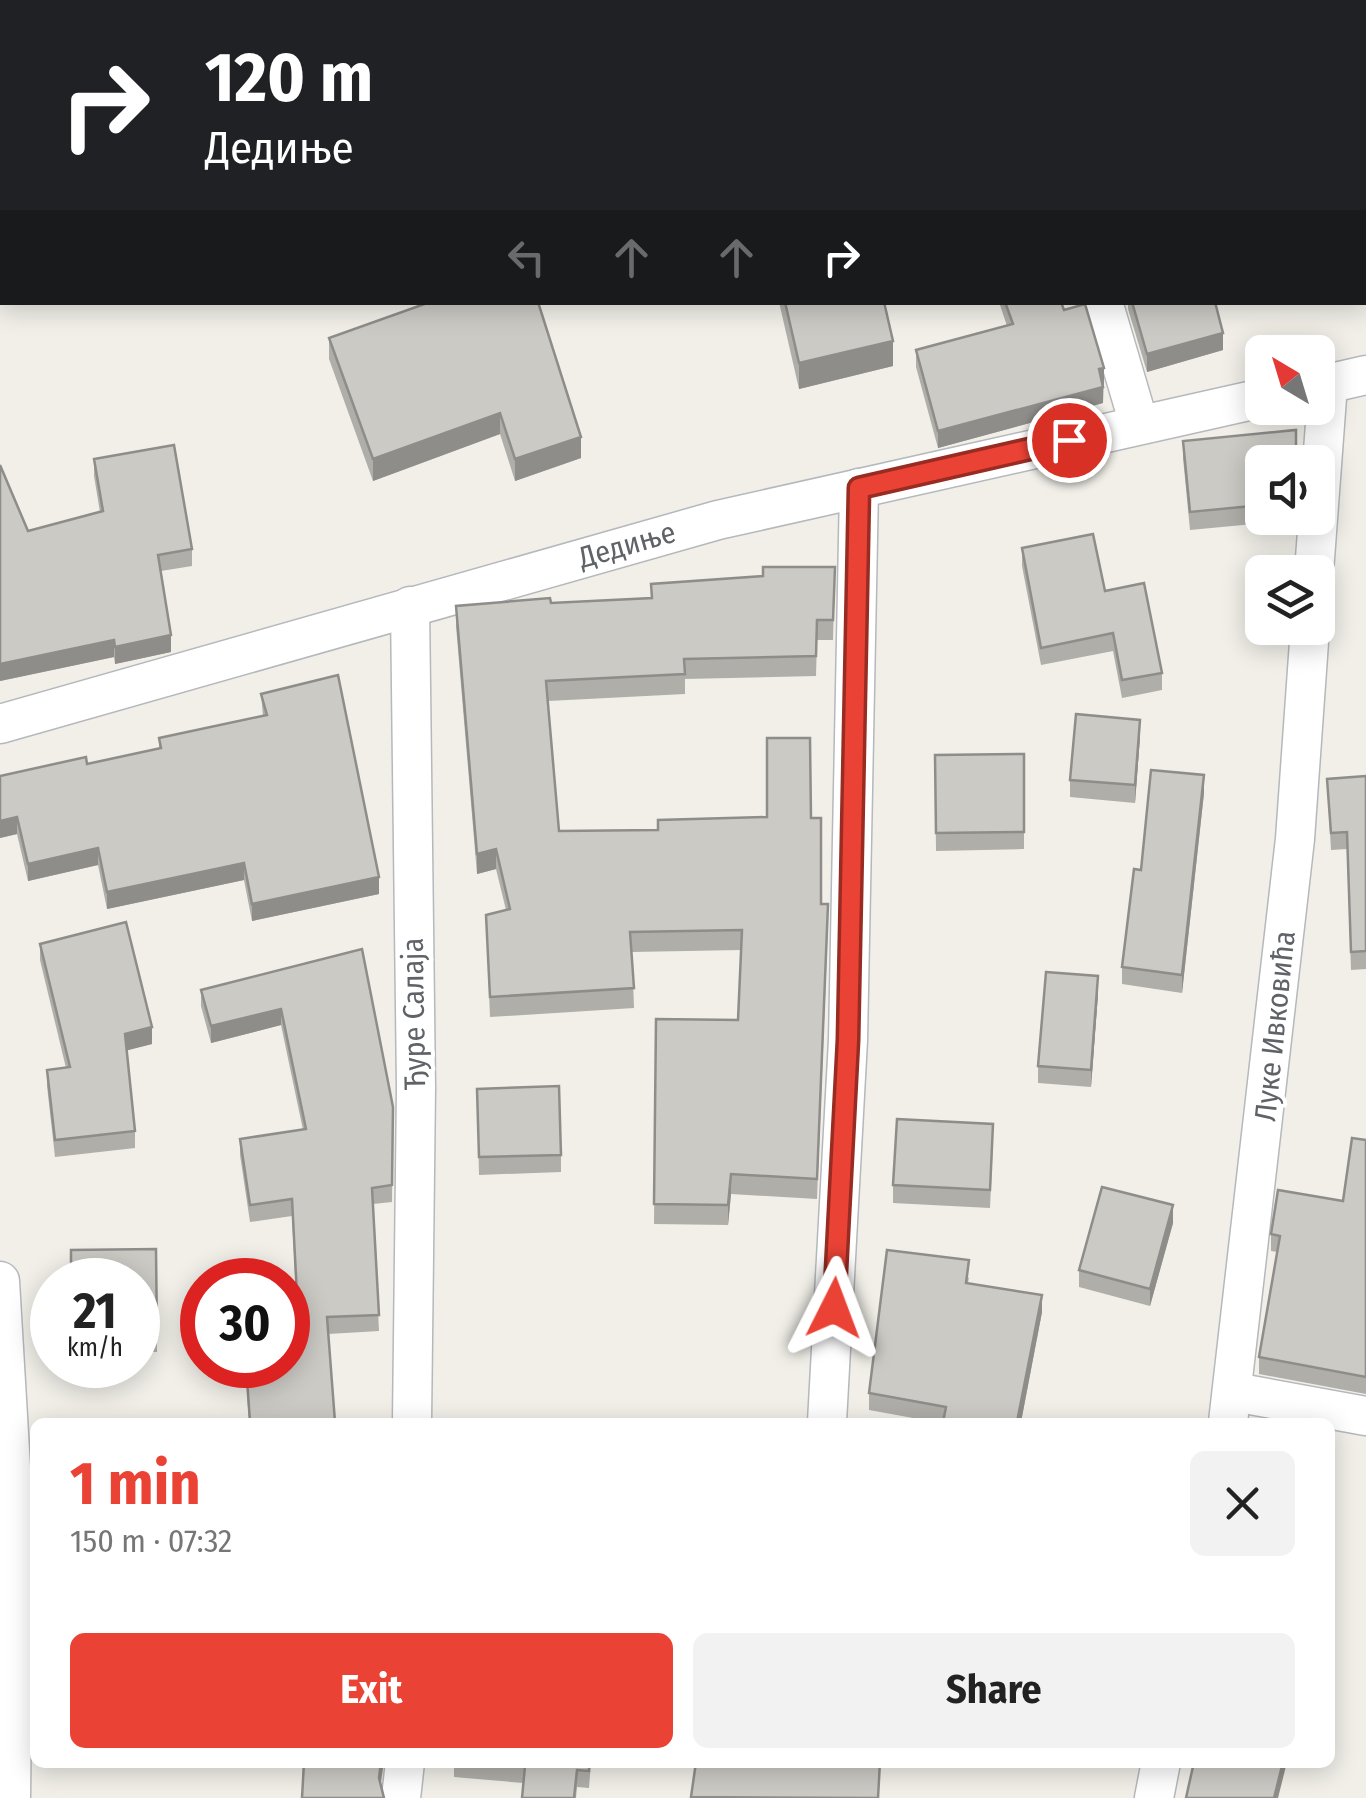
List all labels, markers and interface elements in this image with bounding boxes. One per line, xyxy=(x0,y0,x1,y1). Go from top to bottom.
text: 120 m xyxy=(205,36,373,120)
icon: right xyxy=(40,40,170,170)
text: Дедиње xyxy=(205,121,354,175)
icon: left xyxy=(499,230,554,285)
icon: ahead xyxy=(604,230,659,285)
icon: ahead xyxy=(709,230,764,285)
icon: right xyxy=(814,230,869,285)
north arrow xyxy=(1245,335,1335,425)
map controls xyxy=(1245,335,1335,645)
pin xyxy=(1027,398,1112,483)
icon: arrive xyxy=(1042,413,1097,468)
button: sound xyxy=(1245,445,1335,535)
street label: Дедиње xyxy=(573,514,680,576)
button: layers xyxy=(1245,555,1335,645)
street label: Луке Ивковића xyxy=(1247,929,1303,1123)
street label: Ђуре Салаја xyxy=(395,937,433,1091)
position arrow xyxy=(782,1256,886,1360)
speed limit sign: 30 xyxy=(180,1258,310,1388)
text: 21 xyxy=(73,1281,117,1341)
text: km/h xyxy=(67,1333,123,1363)
text: 1 min xyxy=(70,1448,201,1520)
button: close xyxy=(1190,1451,1295,1556)
text: 150 m · 07:32 xyxy=(70,1522,232,1560)
button: Exit xyxy=(70,1633,673,1748)
button: Share xyxy=(693,1633,1295,1748)

